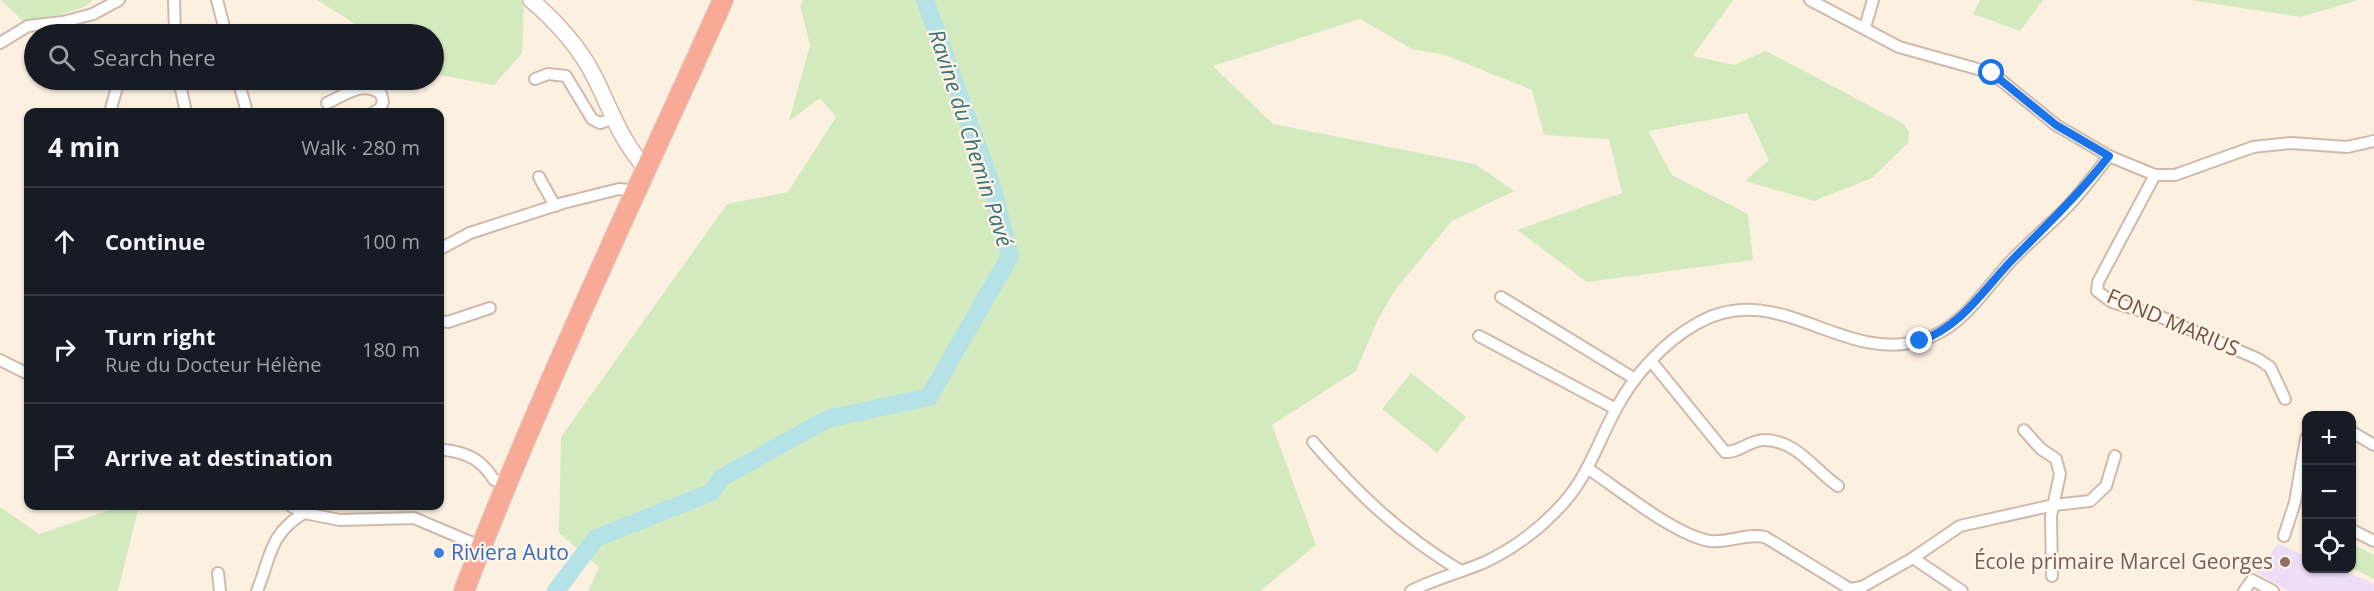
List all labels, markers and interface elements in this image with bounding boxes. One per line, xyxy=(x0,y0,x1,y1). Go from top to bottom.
search box xyxy=(24,24,444,90)
water label: Ravine du Chemin Pavé xyxy=(923,25,1021,250)
icon: search xyxy=(45,41,78,74)
text: Search here xyxy=(93,42,216,72)
route start xyxy=(1978,59,2004,85)
text: 4 min xyxy=(48,129,120,165)
text: Walk · 280 m xyxy=(301,134,420,161)
icon: ahead xyxy=(48,225,81,258)
text: Continue xyxy=(105,226,205,256)
text: 100 m xyxy=(362,228,420,255)
street label: FOND MARIUS xyxy=(2103,282,2244,363)
text: Turn right xyxy=(105,321,216,351)
route end xyxy=(1906,327,1932,353)
icon: right xyxy=(48,333,81,366)
text: 180 m xyxy=(362,336,420,363)
text: Rue du Docteur Hélène xyxy=(105,351,322,378)
map controls xyxy=(2302,411,2356,573)
button: + xyxy=(2302,411,2356,465)
icon: arrive xyxy=(48,441,81,474)
text: Arrive at destination xyxy=(105,442,333,472)
button: − xyxy=(2302,465,2356,519)
button: locate xyxy=(2302,519,2356,573)
place label: Riviera Auto xyxy=(451,538,569,566)
marker: Riviera Auto xyxy=(432,546,446,560)
place label: École primaire Marcel Georges xyxy=(1974,547,2273,575)
marker: École primaire Marcel Georges xyxy=(2278,555,2292,569)

